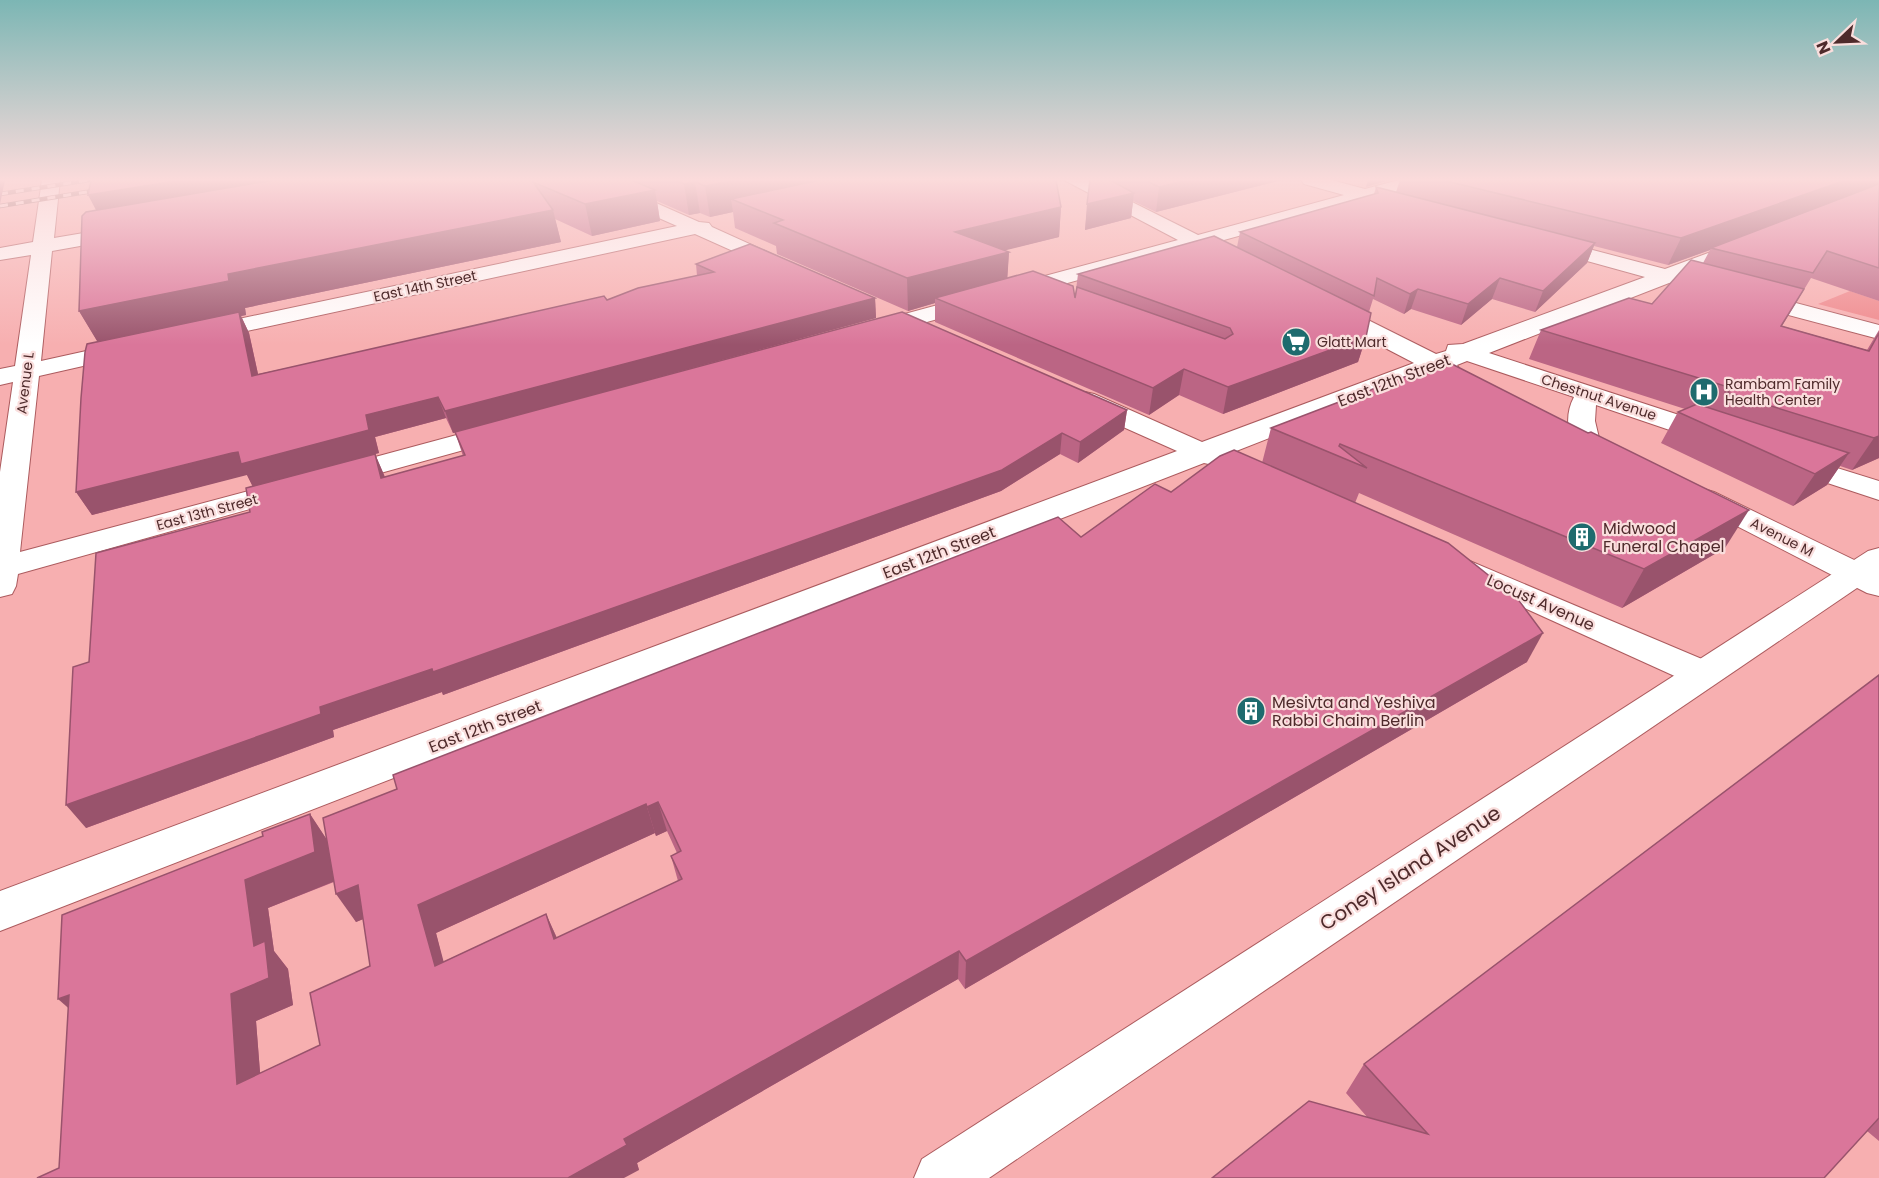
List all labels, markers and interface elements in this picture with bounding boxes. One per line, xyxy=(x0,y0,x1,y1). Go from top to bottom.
north arrow xyxy=(1807,12,1867,72)
text: N xyxy=(1811,38,1837,58)
street label: East 14th Street xyxy=(372,265,478,307)
supermarket icon: Glatt Mart xyxy=(1280,326,1312,358)
place label: Glatt Mart xyxy=(1317,332,1387,352)
street label: East 12th Street xyxy=(1335,348,1454,413)
street label: Avenue L xyxy=(11,351,39,415)
street label: Chestnut Avenue xyxy=(1539,369,1660,425)
place label: Rambam Family Health Center xyxy=(1725,374,1840,410)
hospital icon: Rambam Family Health Center xyxy=(1688,376,1720,408)
street label: East 13th Street xyxy=(154,489,260,535)
street label: Avenue M xyxy=(1747,513,1817,561)
place label: Midwood Funeral Chapel xyxy=(1603,517,1725,558)
street label: East 12th Street xyxy=(880,520,999,585)
building icon: Midwood Funeral Chapel xyxy=(1566,521,1598,553)
street label: Locust Avenue xyxy=(1483,568,1598,637)
place label: Mesivta and Yeshiva Rabbi Chaim Berlin xyxy=(1272,691,1436,732)
street label: East 12th Street xyxy=(426,694,545,759)
building icon: Mesivta and Yeshiva Rabbi Chaim Berlin xyxy=(1235,695,1267,727)
street label: Coney Island Avenue xyxy=(1314,799,1506,937)

